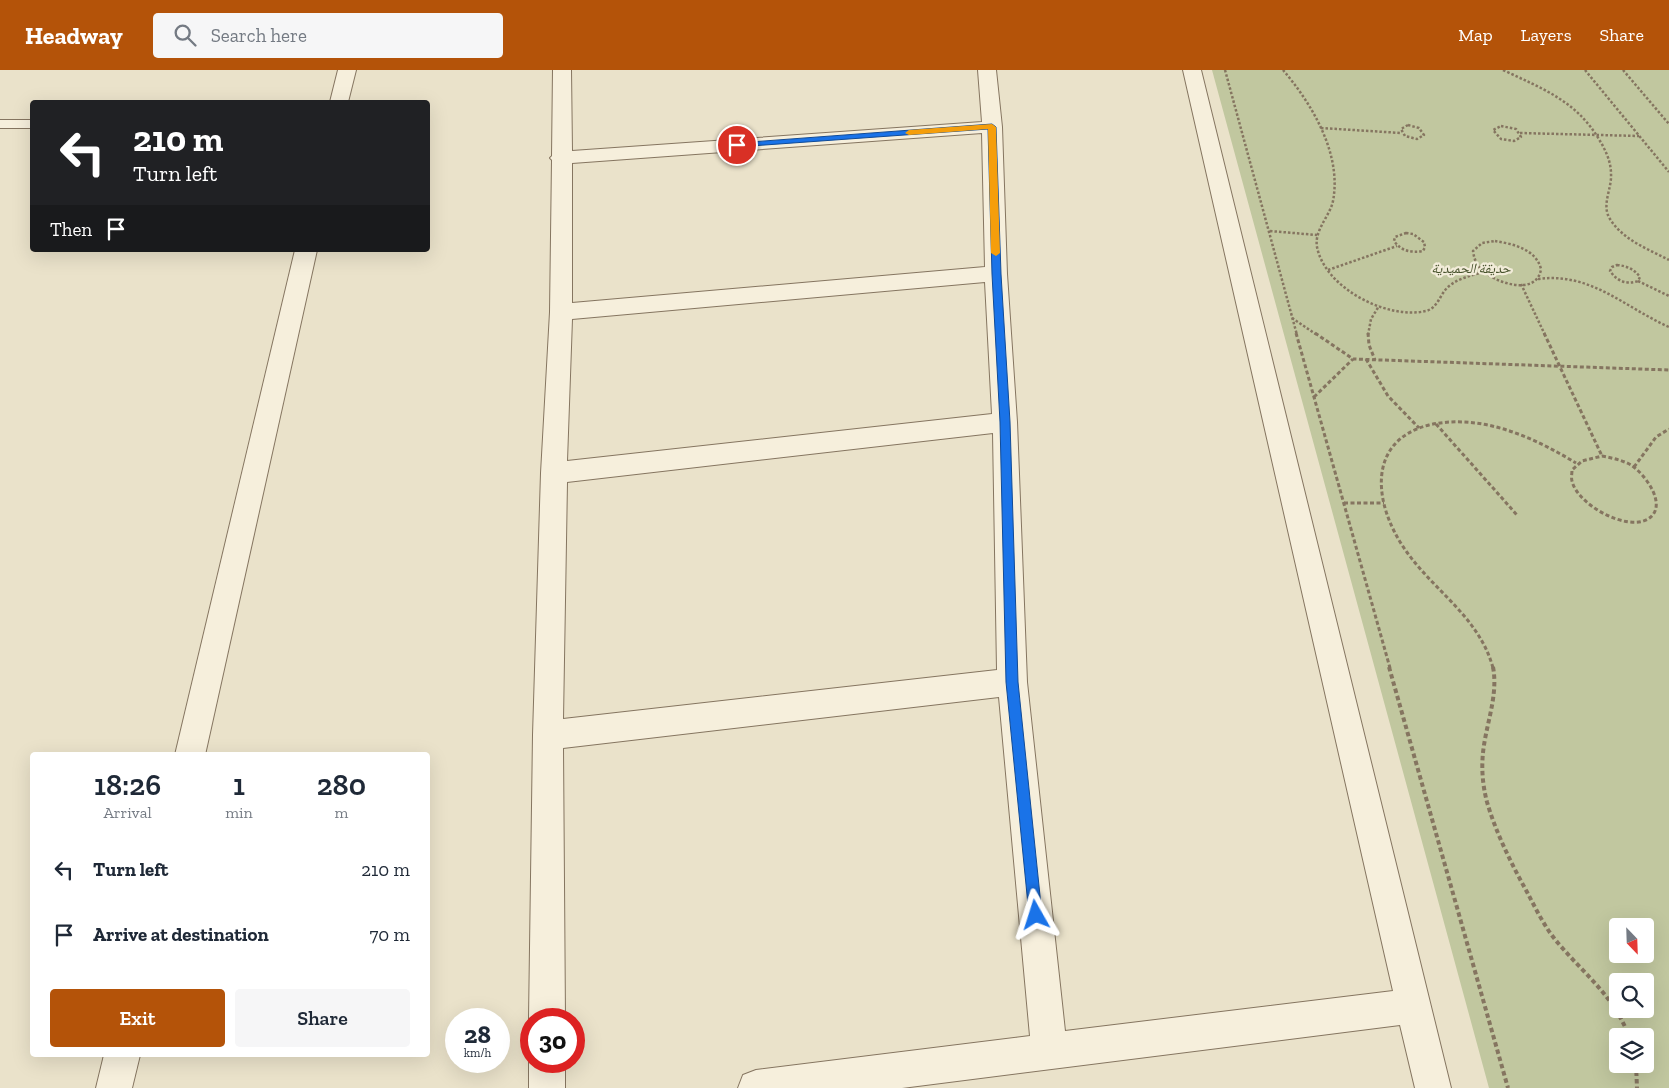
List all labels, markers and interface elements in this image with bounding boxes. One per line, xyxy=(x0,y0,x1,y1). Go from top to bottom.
search box xyxy=(153,13,503,58)
text: Headway xyxy=(25,21,123,50)
icon: search xyxy=(171,21,199,49)
text: Search here xyxy=(211,24,307,47)
text: Map xyxy=(1458,24,1493,46)
text: Layers xyxy=(1521,24,1572,46)
text: Share xyxy=(1600,24,1644,46)
text: 210 m xyxy=(133,118,223,160)
icon: left xyxy=(50,120,115,185)
pin xyxy=(716,124,758,166)
icon: arrive xyxy=(723,131,751,159)
text: Turn left xyxy=(133,160,217,187)
icon: arrive xyxy=(102,215,130,243)
text: Then xyxy=(50,218,92,241)
park label: حديقة الحميدية xyxy=(1431,260,1512,277)
text: 18:26 xyxy=(94,767,161,803)
text: 1 xyxy=(233,767,245,803)
text: 280 xyxy=(317,767,366,803)
text: Arrival xyxy=(103,803,152,822)
text: min xyxy=(225,803,253,822)
text: m xyxy=(334,803,348,822)
icon: left xyxy=(50,856,78,884)
text: Turn left xyxy=(93,858,168,881)
text: 210 m xyxy=(361,858,410,881)
position arrow xyxy=(1009,888,1061,940)
north arrow xyxy=(1609,918,1654,962)
map controls xyxy=(1609,918,1654,1073)
icon: arrive xyxy=(50,921,78,949)
text: Arrive at destination xyxy=(93,923,269,946)
text: 70 m xyxy=(369,923,410,946)
button: search xyxy=(1609,973,1654,1018)
button: Exit xyxy=(50,989,225,1047)
button: Share xyxy=(235,989,410,1047)
speed limit sign: 30 xyxy=(520,1008,585,1073)
text: 28 xyxy=(464,1019,491,1049)
button: layers xyxy=(1609,1028,1654,1073)
text: km/h xyxy=(464,1046,491,1060)

